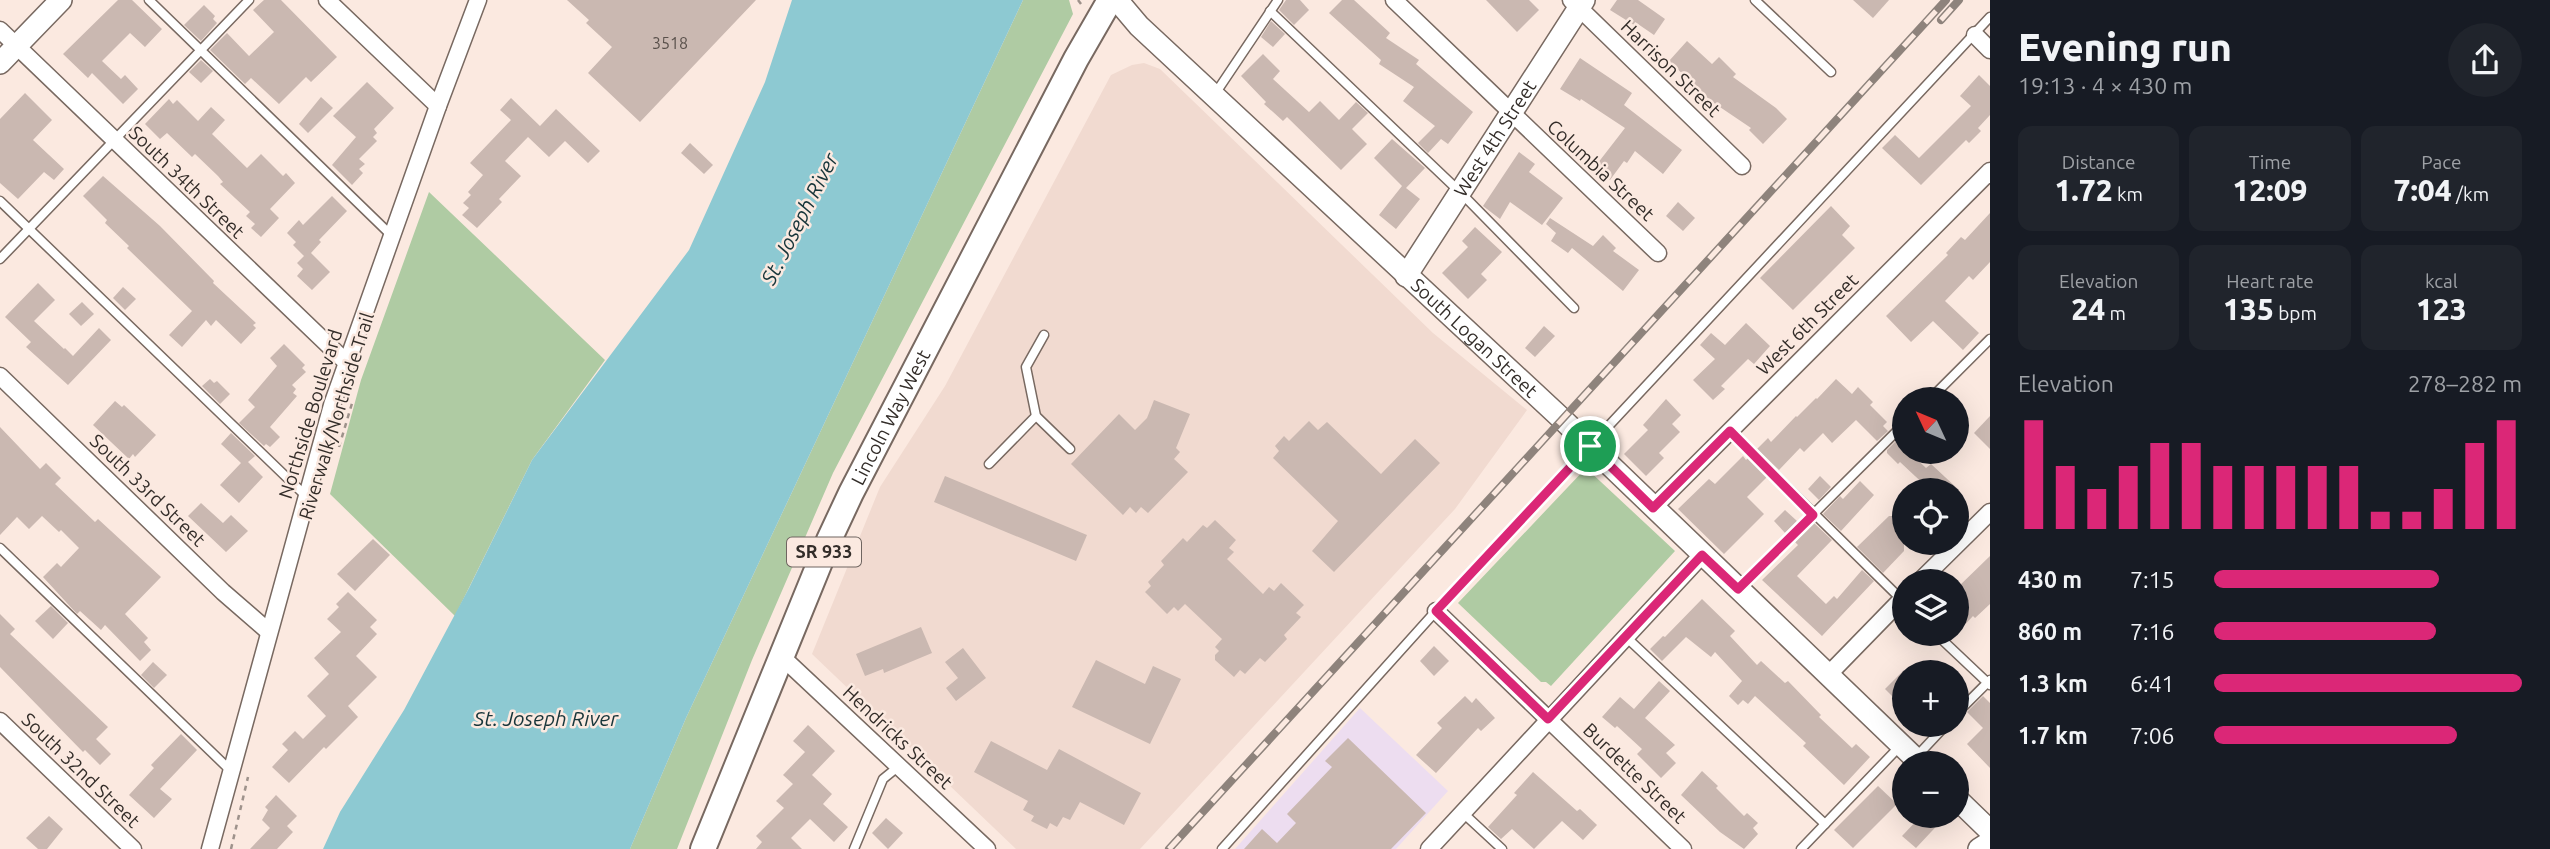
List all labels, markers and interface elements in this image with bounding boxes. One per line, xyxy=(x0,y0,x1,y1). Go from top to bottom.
street label: Harrison Street xyxy=(1617,15,1726,121)
button: share xyxy=(2448,23,2522,97)
text: Evening run xyxy=(2018,26,2232,68)
house number: 3518 xyxy=(652,34,688,52)
text: 19:13 · 4 × 430 m xyxy=(2018,73,2192,98)
street label: West 4th Street xyxy=(1449,75,1541,201)
street label: Columbia Street xyxy=(1543,115,1659,225)
street label: South 34th Street xyxy=(125,121,250,243)
water label: St. Joseph River xyxy=(755,148,843,289)
text: Distance xyxy=(2062,151,2135,173)
text: Time xyxy=(2249,151,2291,173)
text: Pace xyxy=(2421,151,2461,173)
text: 1.72 xyxy=(2054,173,2113,207)
text: 12:09 xyxy=(2232,173,2308,207)
text: 7:04 xyxy=(2394,173,2452,207)
text: km xyxy=(2113,183,2143,205)
text: /km xyxy=(2452,183,2489,205)
street label: West 6th Street xyxy=(1752,268,1863,379)
text: Elevation xyxy=(2059,270,2138,292)
text: Heart rate xyxy=(2226,270,2314,292)
text: kcal xyxy=(2425,270,2458,292)
street label: South Logan Street xyxy=(1407,274,1543,402)
text: 24 xyxy=(2071,292,2105,326)
text: 135 xyxy=(2223,292,2274,326)
text: 123 xyxy=(2416,292,2467,326)
text: m xyxy=(2105,302,2126,324)
text: bpm xyxy=(2274,302,2317,324)
street label: Riverwalk/Northside Trail xyxy=(294,310,378,522)
street label: Northside Boulevard xyxy=(274,327,346,501)
street label: Lincoln Way West xyxy=(846,345,935,489)
text: Elevation xyxy=(2018,371,2114,396)
text: 278–282 m xyxy=(2408,371,2522,396)
north arrow xyxy=(1892,387,1969,464)
map controls xyxy=(1892,387,1969,828)
pin xyxy=(1560,416,1620,476)
icon: arrive xyxy=(1571,427,1609,465)
street label: South 33rd Street xyxy=(86,429,211,551)
button: locate xyxy=(1892,478,1969,555)
road number: SR 933 xyxy=(787,538,861,566)
text: 430 m xyxy=(2018,567,2082,592)
text: 7:15 xyxy=(2130,567,2175,592)
button: layers xyxy=(1892,569,1969,646)
text: 860 m xyxy=(2018,619,2082,644)
text: 7:16 xyxy=(2130,619,2175,644)
button: + xyxy=(1892,660,1969,737)
text: 1.3 km xyxy=(2018,671,2088,696)
text: 6:41 xyxy=(2130,671,2175,696)
street label: Hendricks Street xyxy=(839,681,958,794)
water label: St. Joseph River xyxy=(473,706,619,730)
street label: South 32nd Street xyxy=(17,708,145,832)
street label: Burdette Street xyxy=(1579,718,1691,828)
text: 1.7 km xyxy=(2018,723,2088,748)
text: 7:06 xyxy=(2130,723,2175,748)
button: − xyxy=(1892,751,1969,828)

